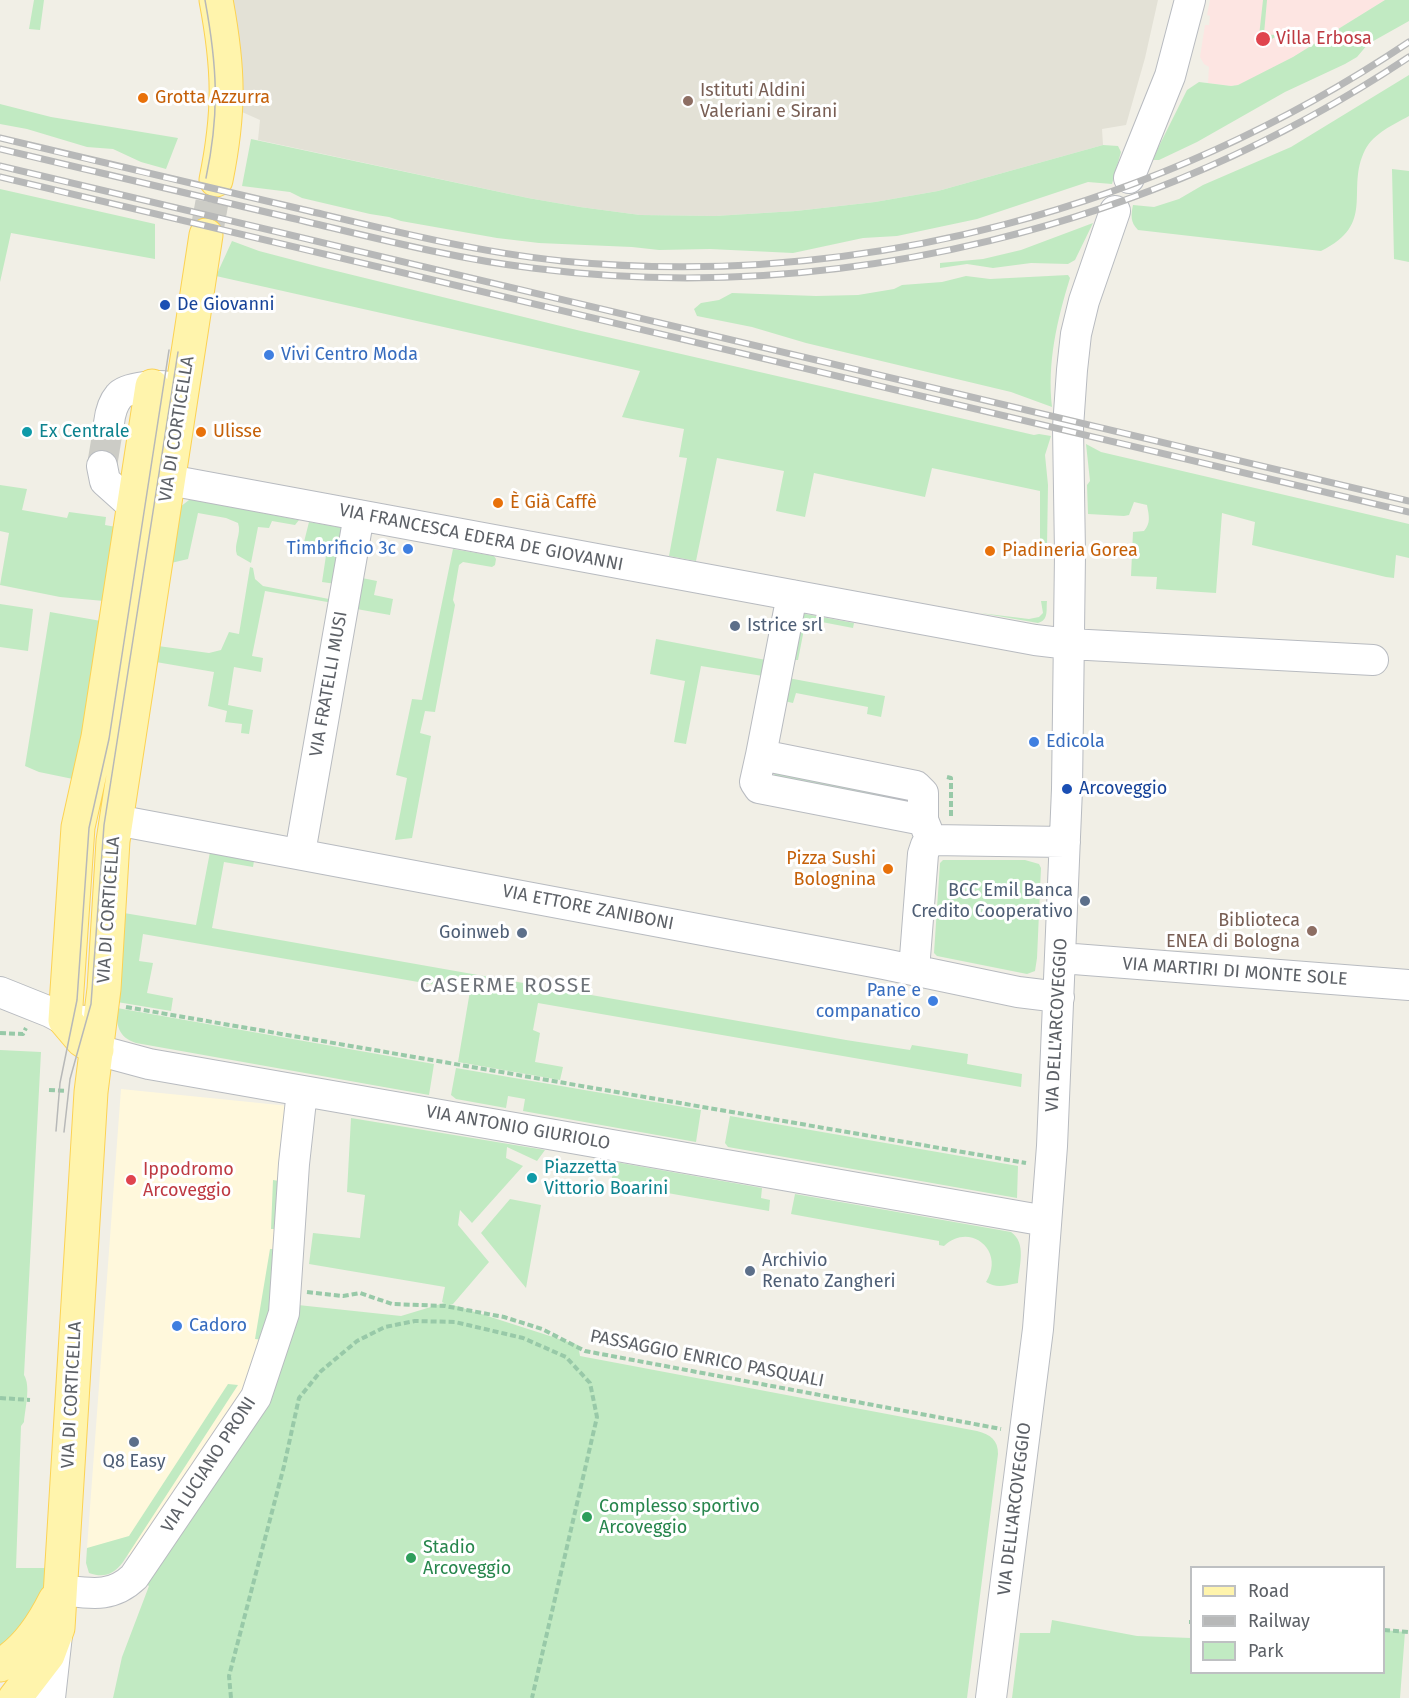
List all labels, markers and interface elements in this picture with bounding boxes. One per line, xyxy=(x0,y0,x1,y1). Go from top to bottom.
place label: Villa Erbosa xyxy=(1276,28,1372,50)
marker: Villa Erbosa xyxy=(1254,30,1272,48)
place label: Istituti Aldini Valeriani e Sirani xyxy=(700,80,837,122)
place label: Grotta Azzurra xyxy=(155,87,270,109)
marker: Grotta Azzurra xyxy=(136,91,150,105)
marker: Istituti Aldini Valeriani e Sirani xyxy=(681,94,695,108)
place label: De Giovanni xyxy=(177,294,275,316)
marker: De Giovanni xyxy=(158,298,172,312)
place label: Vivi Centro Moda xyxy=(281,344,418,366)
marker: Vivi Centro Moda xyxy=(262,348,276,362)
street label: VIA DI CORTICELLA xyxy=(155,355,199,503)
place label: Ex Centrale xyxy=(39,421,130,443)
place label: Ulisse xyxy=(213,421,262,443)
marker: Ex Centrale xyxy=(20,425,34,439)
marker: Ulisse xyxy=(194,425,208,439)
place label: È Già Caffè xyxy=(510,492,597,514)
marker: È Già Caffè xyxy=(491,496,505,510)
street label: VIA FRANCESCA EDERA DE GIOVANNI xyxy=(337,500,625,576)
place label: Timbrificio 3c xyxy=(287,538,396,560)
place label: Piadineria Gorea xyxy=(1002,540,1138,562)
marker: Timbrificio 3c xyxy=(401,542,415,556)
marker: Piadineria Gorea xyxy=(983,544,997,558)
street label: VIA FRATELLI MUSI xyxy=(306,610,352,758)
place label: Istrice srl xyxy=(747,615,823,637)
marker: Istrice srl xyxy=(728,619,742,633)
place label: Edicola xyxy=(1046,731,1105,753)
marker: Edicola xyxy=(1027,735,1041,749)
place label: Arcoveggio xyxy=(1079,778,1167,800)
marker: Arcoveggio xyxy=(1060,782,1074,796)
street label: VIA DI CORTICELLA xyxy=(93,836,125,984)
place label: Pizza Sushi Bolognina xyxy=(786,848,876,890)
marker: Pizza Sushi Bolognina xyxy=(881,862,895,876)
place label: BCC Emil Banca Credito Cooperativo xyxy=(911,880,1073,922)
street label: VIA ETTORE ZANIBONI xyxy=(500,881,676,935)
marker: BCC Emil Banca Credito Cooperativo xyxy=(1078,894,1092,908)
place label: Biblioteca ENEA di Bologna xyxy=(1166,910,1300,952)
place label: Goinweb xyxy=(439,922,510,944)
marker: Biblioteca ENEA di Bologna xyxy=(1305,924,1319,938)
marker: Goinweb xyxy=(515,926,529,940)
street label: VIA DELL'ARCOVEGGIO xyxy=(1042,937,1072,1113)
street label: VIA MARTIRI DI MONTE SOLE xyxy=(1122,953,1348,991)
district label: CASERME ROSSE xyxy=(420,973,592,999)
place label: Pane e companatico xyxy=(816,980,921,1022)
marker: Pane e companatico xyxy=(926,994,940,1008)
street label: VIA ANTONIO GIURIOLO xyxy=(424,1101,612,1155)
place label: Piazzetta Vittorio Boarini xyxy=(544,1157,668,1200)
place label: Ippodromo Arcoveggio xyxy=(143,1159,234,1202)
marker: Piazzetta Vittorio Boarini xyxy=(525,1171,539,1185)
marker: Ippodromo Arcoveggio xyxy=(124,1173,138,1187)
place label: Archivio Renato Zangheri xyxy=(762,1250,895,1292)
marker: Archivio Renato Zangheri xyxy=(743,1264,757,1278)
place label: Cadoro xyxy=(189,1315,247,1337)
marker: Cadoro xyxy=(170,1319,184,1333)
street label: VIA DI CORTICELLA xyxy=(57,1321,87,1469)
street label: PASSAGGIO ENRICO PASQUALI xyxy=(588,1326,826,1392)
street label: VIA LUCIANO PRONI xyxy=(157,1393,261,1537)
street label: VIA DELL'ARCOVEGGIO xyxy=(994,1421,1036,1597)
marker: Q8 Easy xyxy=(127,1435,141,1449)
place label: Q8 Easy xyxy=(102,1451,166,1473)
place label: Complesso sportivo Arcoveggio xyxy=(599,1496,760,1538)
marker: Complesso sportivo Arcoveggio xyxy=(580,1510,594,1524)
place label: Stadio Arcoveggio xyxy=(423,1537,511,1580)
marker: Stadio Arcoveggio xyxy=(404,1551,418,1565)
legend xyxy=(1190,1566,1385,1674)
text: Road xyxy=(1248,1580,1290,1602)
text: Railway xyxy=(1248,1610,1310,1632)
text: Park xyxy=(1248,1640,1283,1662)

